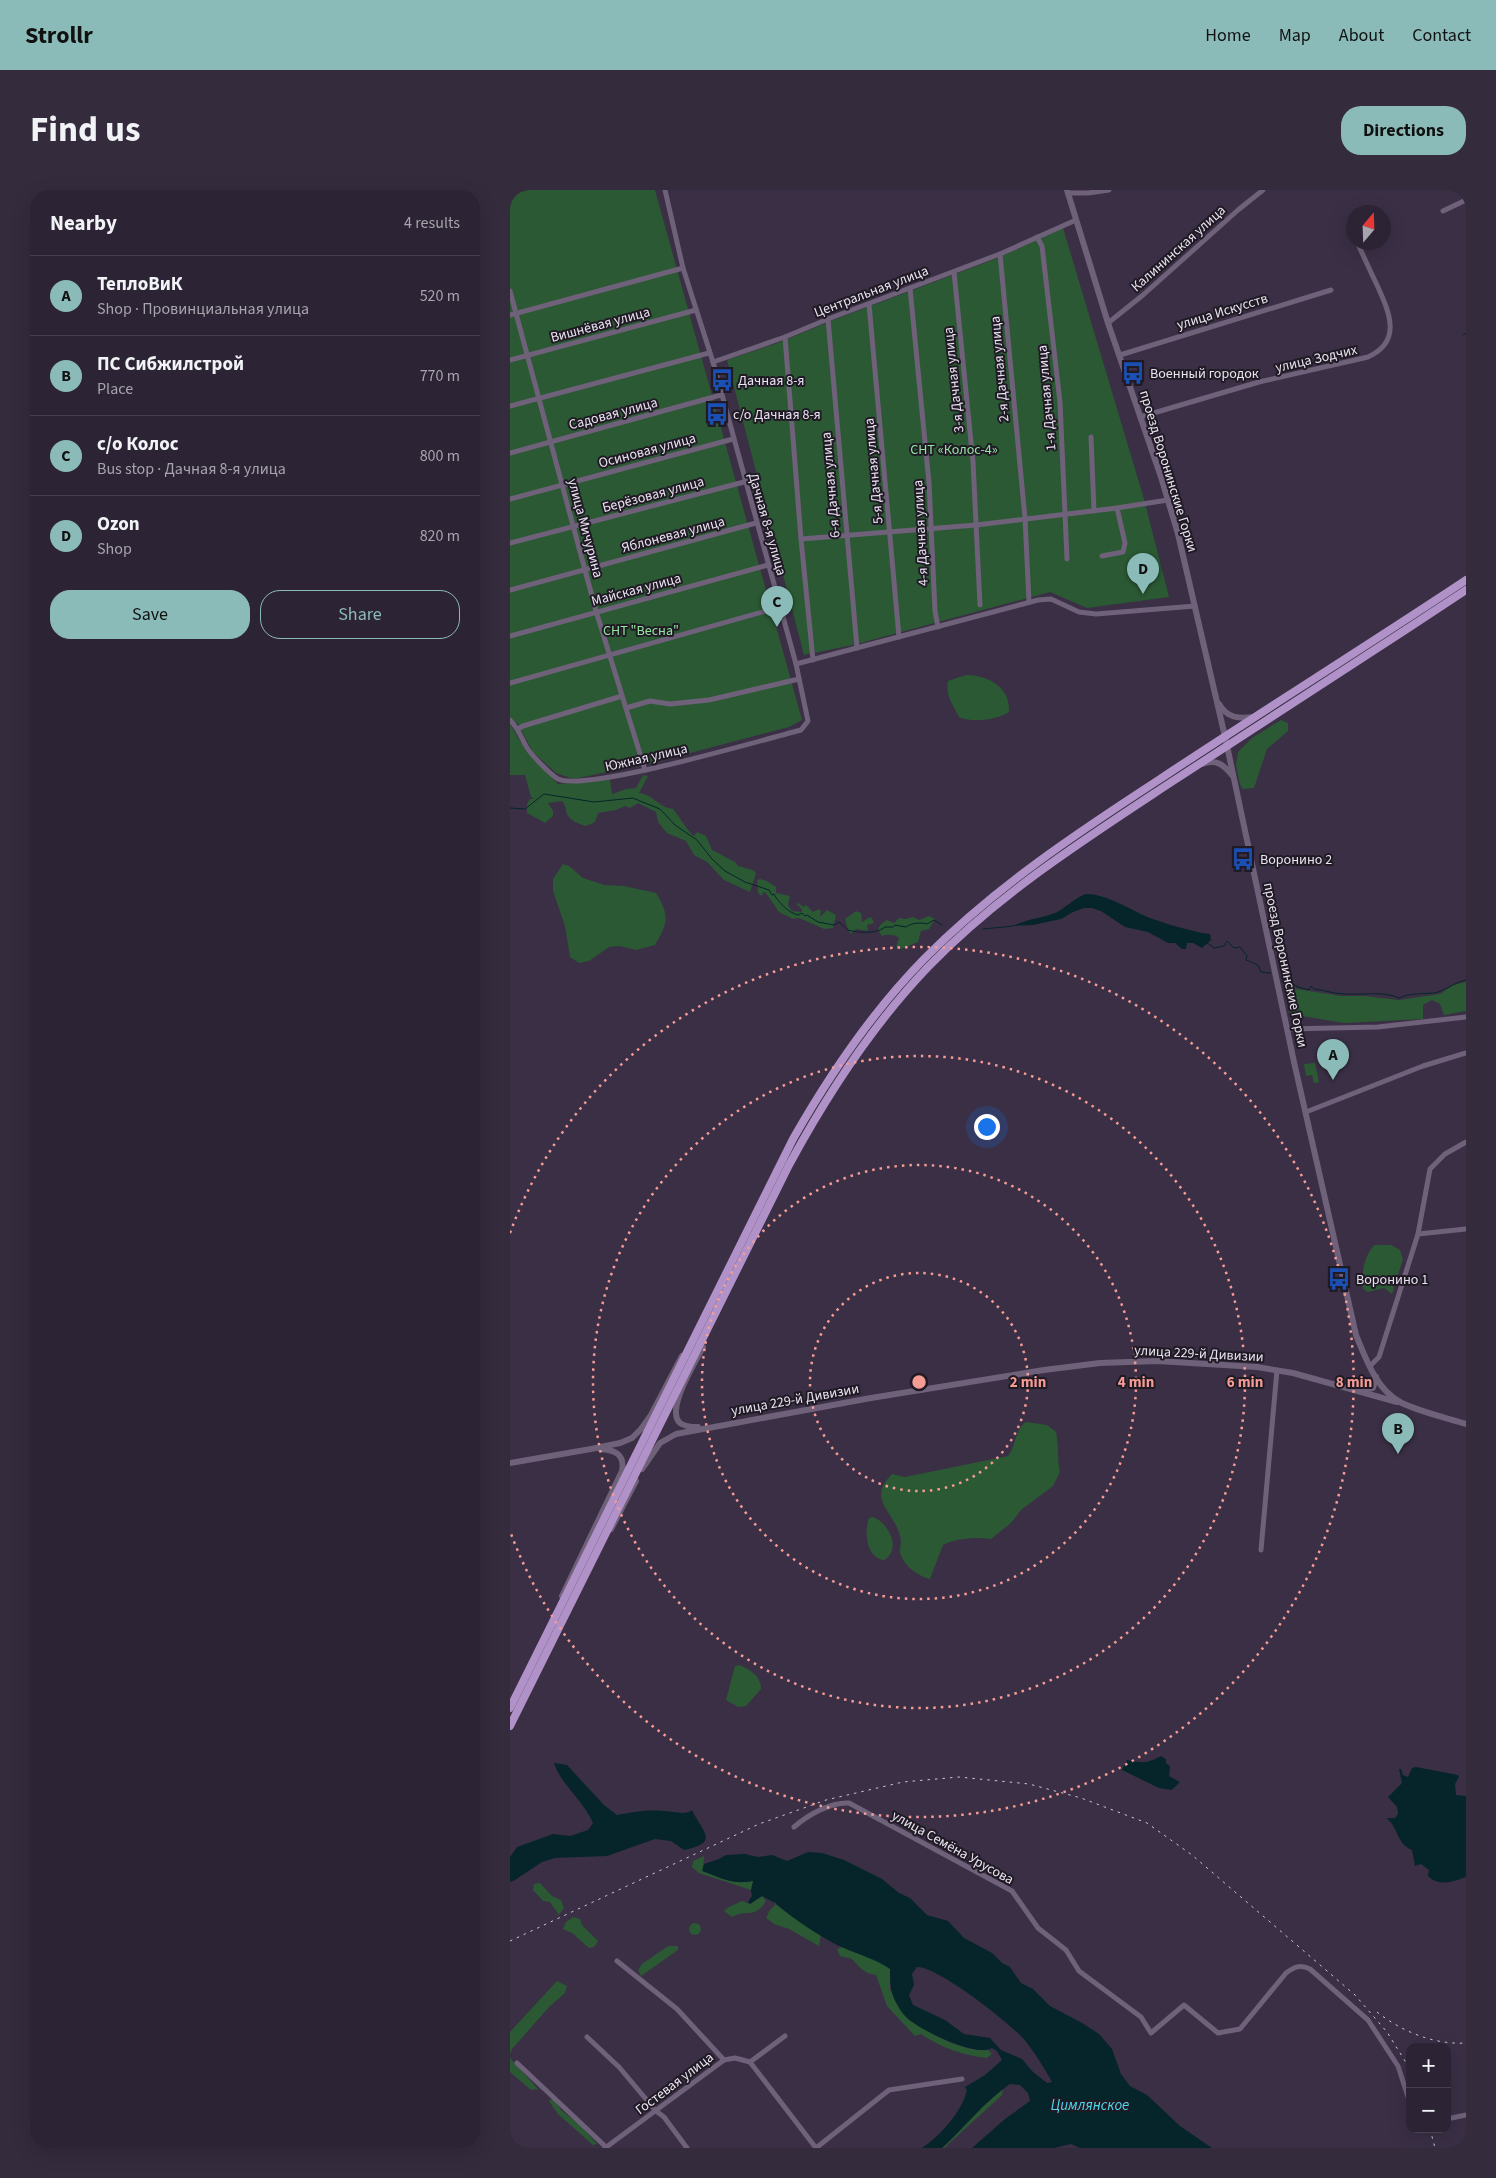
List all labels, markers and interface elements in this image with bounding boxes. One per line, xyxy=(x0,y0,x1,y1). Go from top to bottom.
text: Strollr xyxy=(25,18,93,53)
text: Home xyxy=(1205,23,1251,48)
text: Map xyxy=(1279,23,1311,48)
text: About xyxy=(1339,23,1384,48)
text: Contact xyxy=(1412,23,1471,48)
text: Find us xyxy=(30,105,140,155)
button: Directions xyxy=(1341,106,1466,155)
street label: Калининская улица xyxy=(1127,201,1230,297)
north arrow xyxy=(1346,205,1391,250)
text: Nearby xyxy=(50,208,117,238)
text: 4 results xyxy=(404,212,460,234)
street label: Центральная улица xyxy=(811,261,931,323)
text: ТеплоВиК xyxy=(97,271,183,298)
text: A xyxy=(61,285,71,307)
text: 520 m xyxy=(420,285,460,307)
street label: улица Искусств xyxy=(1174,289,1270,335)
text: Shop · Провинциальная улица xyxy=(97,298,309,320)
street label: Вишнёвая улица xyxy=(548,302,652,348)
street label: 2-я Дачная улица xyxy=(985,315,1015,423)
street label: 3-я Дачная улица xyxy=(939,326,969,434)
street label: улица Зодчих xyxy=(1273,340,1360,378)
street label: 1-я Дачная улица xyxy=(1032,344,1062,452)
text: ПС Сибжилстрой xyxy=(97,351,244,378)
bus stop icon: Военный городок xyxy=(1120,360,1146,386)
place label: Военный городок xyxy=(1150,364,1259,384)
text: B xyxy=(61,365,71,387)
text: 770 m xyxy=(420,365,460,387)
bus stop icon: Дачная 8-я xyxy=(709,367,735,393)
place label: Дачная 8-я xyxy=(738,371,805,391)
text: Place xyxy=(97,378,133,400)
street label: проезд Воронинские Горки xyxy=(1134,388,1202,555)
street label: Садовая улица xyxy=(567,393,660,435)
bus stop icon: с/о Дачная 8-я xyxy=(704,401,730,427)
place label: с/о Дачная 8-я xyxy=(733,405,821,425)
street label: 5-я Дачная улица xyxy=(859,417,889,525)
street label: Осиновая улица xyxy=(596,428,698,474)
text: с/о Колос xyxy=(97,431,179,458)
street label: 6-я Дачная улица xyxy=(816,431,846,539)
park label: СНТ «Колос-4» xyxy=(910,440,998,460)
text: C xyxy=(61,445,71,467)
text: 800 m xyxy=(420,445,460,467)
text: Bus stop · Дачная 8-я улица xyxy=(97,458,286,480)
street label: Дачная 8-я улица xyxy=(743,471,791,578)
street label: Берёзовая улица xyxy=(600,472,706,518)
street label: улица Мичурина xyxy=(562,476,608,580)
street label: 4-я Дачная улица xyxy=(908,479,934,586)
text: Ozon xyxy=(97,511,140,538)
street label: Яблоневая улица xyxy=(619,512,727,558)
text: D xyxy=(61,525,71,547)
text: 820 m xyxy=(420,525,460,547)
text: Shop xyxy=(97,538,132,560)
pin: D xyxy=(1127,553,1159,594)
street label: Майская улица xyxy=(589,568,683,612)
pin: C xyxy=(761,586,793,627)
button: Save xyxy=(50,590,250,639)
button: Share xyxy=(260,590,460,639)
park label: СНТ "Весна" xyxy=(603,621,679,641)
street label: Южная улица xyxy=(603,739,689,777)
bus stop icon: Воронино 2 xyxy=(1230,846,1256,872)
place label: Воронино 2 xyxy=(1260,850,1332,870)
street label: проезд Воронинские Горки xyxy=(1258,881,1312,1050)
pin: A xyxy=(1317,1039,1349,1080)
your location xyxy=(974,1114,1000,1140)
bus stop icon: Воронино 1 xyxy=(1326,1266,1352,1292)
place label: Воронино 1 xyxy=(1356,1270,1428,1290)
street label: улица 229-й Дивизии xyxy=(1134,1341,1264,1367)
text: 2 min xyxy=(1010,1372,1046,1393)
text: 4 min xyxy=(1118,1372,1154,1393)
text: 6 min xyxy=(1227,1372,1263,1393)
text: 8 min xyxy=(1336,1372,1372,1393)
centre of rings xyxy=(910,1373,928,1391)
street label: улица 229-й Дивизии xyxy=(730,1379,861,1421)
pin: B xyxy=(1382,1413,1414,1454)
street label: улица Семёна Урусова xyxy=(888,1806,1017,1890)
map controls xyxy=(1406,2043,1451,2133)
button: + xyxy=(1406,2043,1451,2088)
street label: Гостевая улица xyxy=(631,2048,718,2120)
button: − xyxy=(1406,2088,1451,2133)
water label: Цимлянское xyxy=(1051,2095,1129,2116)

